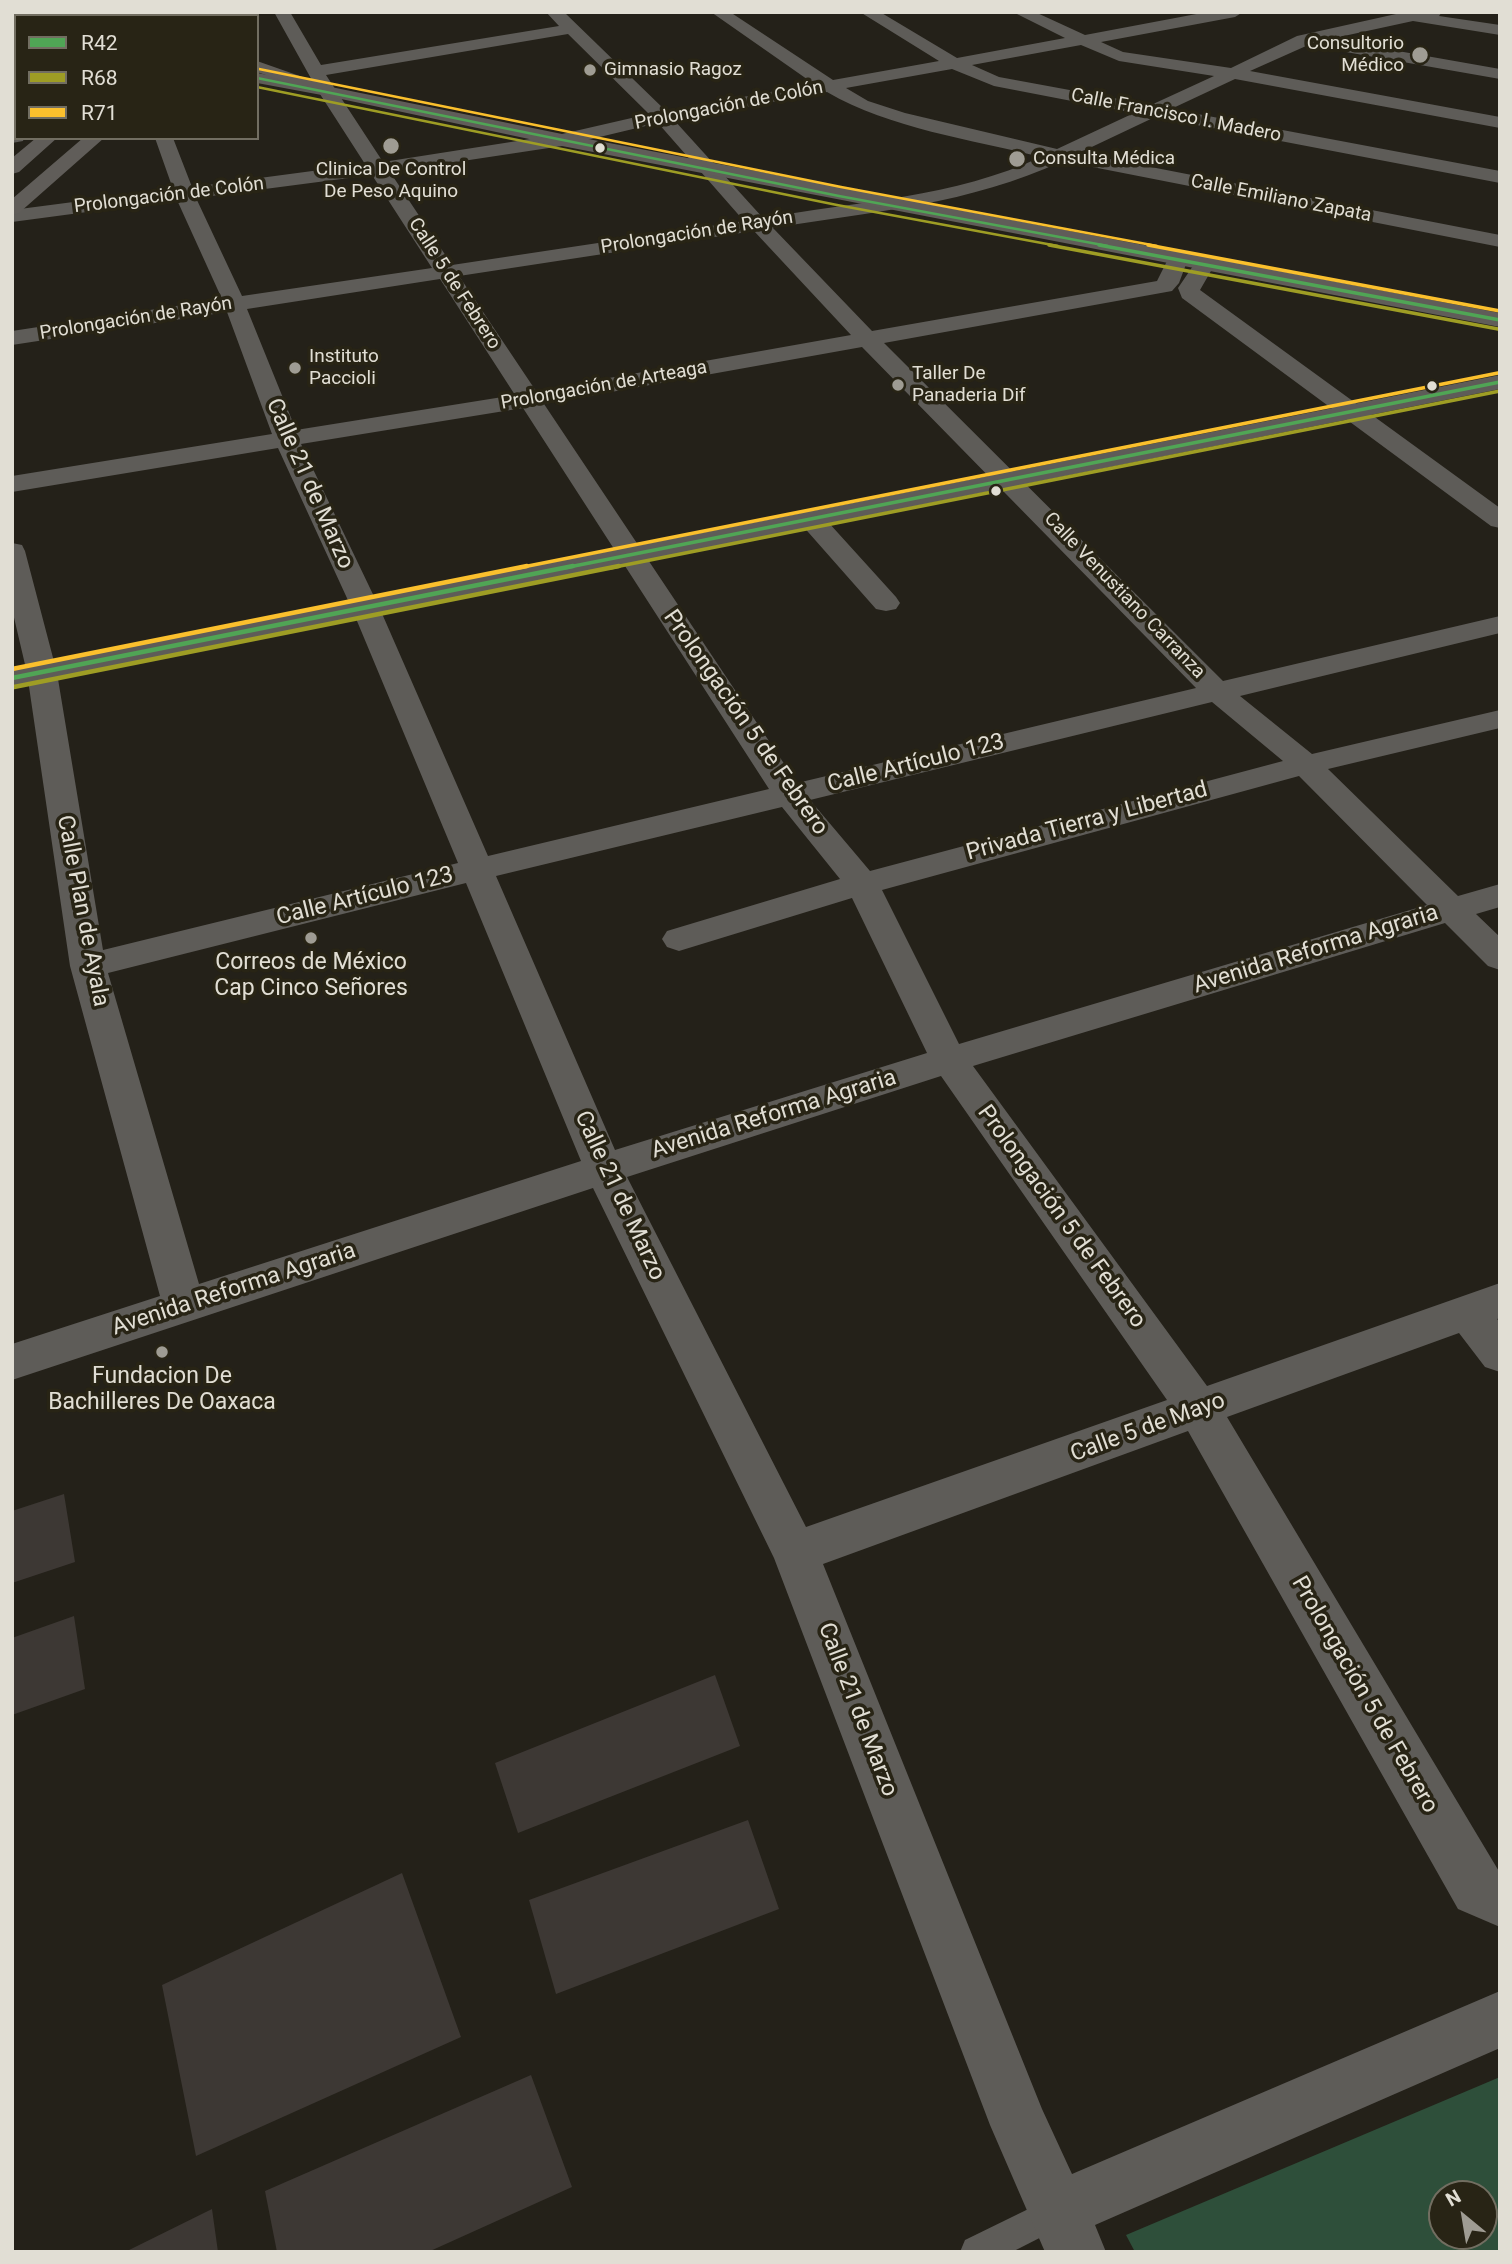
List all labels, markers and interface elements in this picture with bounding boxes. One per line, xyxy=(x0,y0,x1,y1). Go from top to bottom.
legend xyxy=(14,14,259,140)
text: R42 xyxy=(81,31,118,55)
place label: Consultorio Médico xyxy=(1307,33,1404,77)
marker: Consultorio Médico xyxy=(1410,45,1430,65)
place label: Gimnasio Ragoz xyxy=(604,59,742,81)
marker: Gimnasio Ragoz xyxy=(582,62,598,78)
text: R68 xyxy=(81,66,118,90)
street label: Prolongación de Colón xyxy=(633,77,825,135)
street label: Calle Francisco I. Madero xyxy=(1069,84,1283,148)
text: R71 xyxy=(81,101,118,125)
marker: Clinica De Control De Peso Aquino xyxy=(381,136,401,156)
unlabelled marker xyxy=(593,141,607,155)
place label: Consulta Médica xyxy=(1033,148,1175,170)
marker: Consulta Médica xyxy=(1007,149,1027,169)
place label: Clinica De Control De Peso Aquino xyxy=(316,159,466,203)
street label: Calle Emiliano Zapata xyxy=(1189,170,1373,228)
street label: Prolongación de Colón xyxy=(73,173,265,219)
street label: Prolongación de Rayón xyxy=(599,207,795,259)
street label: Calle 5 de Febrero xyxy=(403,214,505,354)
street label: Prolongación de Rayón xyxy=(38,293,234,345)
place label: Instituto Paccioli xyxy=(309,346,379,390)
street label: Prolongación de Arteaga xyxy=(499,357,709,415)
marker: Instituto Paccioli xyxy=(287,360,303,376)
place label: Taller De Panaderia Dif xyxy=(912,363,1026,407)
marker: Taller De Panaderia Dif xyxy=(890,377,906,393)
unlabelled marker xyxy=(1425,379,1439,393)
street label: Calle 21 de Marzo xyxy=(259,394,359,574)
unlabelled marker xyxy=(989,484,1003,498)
street label: Calle Venustiano Carranza xyxy=(1039,508,1209,684)
street label: Prolongación 5 de Febrero xyxy=(657,605,833,841)
street label: Calle Artículo 123 xyxy=(825,729,1007,799)
street label: Privada Tierra y Libertad xyxy=(963,777,1211,867)
street label: Calle Plan de Ayala xyxy=(50,813,114,1009)
street label: Calle Artículo 123 xyxy=(274,862,456,932)
street label: Avenida Reforma Agraria xyxy=(1190,900,1442,1000)
marker: Correos de México Cap Cinco Señores xyxy=(303,930,319,946)
place label: Correos de México Cap Cinco Señores xyxy=(214,949,408,1003)
street label: Avenida Reforma Agraria xyxy=(648,1065,900,1165)
street label: Prolongación 5 de Febrero xyxy=(971,1100,1151,1334)
street label: Calle 21 de Marzo xyxy=(568,1107,670,1285)
street label: Avenida Reforma Agraria xyxy=(109,1238,359,1342)
marker: Fundacion De Bachilleres De Oaxaca xyxy=(154,1344,170,1360)
place label: Fundacion De Bachilleres De Oaxaca xyxy=(48,1363,276,1417)
street label: Calle 5 de Mayo xyxy=(1067,1387,1229,1469)
street label: Prolongación 5 de Febrero xyxy=(1285,1572,1443,1818)
street label: Calle 21 de Marzo xyxy=(811,1619,903,1801)
north arrow xyxy=(1428,2180,1498,2250)
text: N xyxy=(1442,2185,1465,2211)

